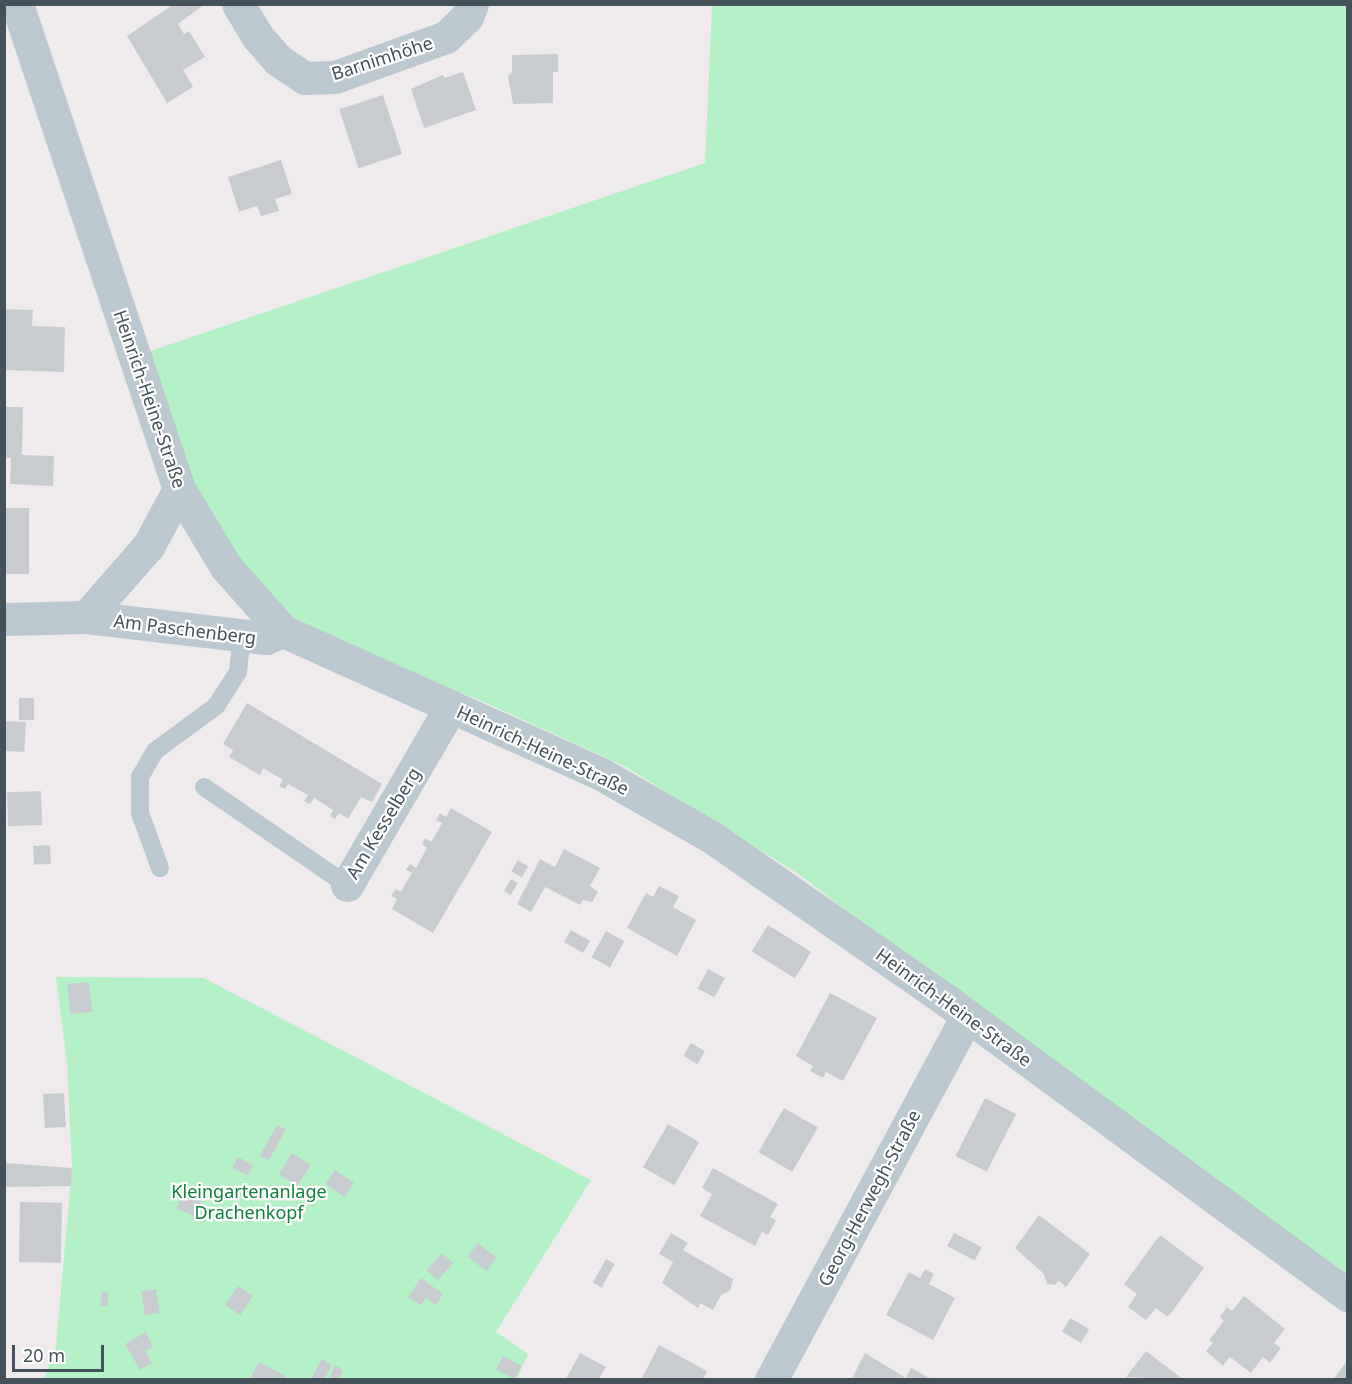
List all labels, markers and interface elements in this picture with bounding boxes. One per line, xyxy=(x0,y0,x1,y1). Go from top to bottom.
street label: Barnimhöhe xyxy=(329,31,435,85)
street label: Heinrich-Heine-Straße xyxy=(109,307,191,491)
street label: Am Paschenberg xyxy=(113,610,257,648)
street label: Heinrich-Heine-Straße xyxy=(454,701,632,799)
street label: Am Kesselberg xyxy=(341,763,425,883)
street label: Heinrich-Heine-Straße xyxy=(872,943,1036,1071)
street label: Georg-Herwegh-Straße xyxy=(813,1106,925,1290)
park label: Kleingartenanlage Drachenkopf xyxy=(171,1181,327,1224)
scale bar xyxy=(15,1333,106,1371)
text: 20 m xyxy=(23,1343,65,1367)

